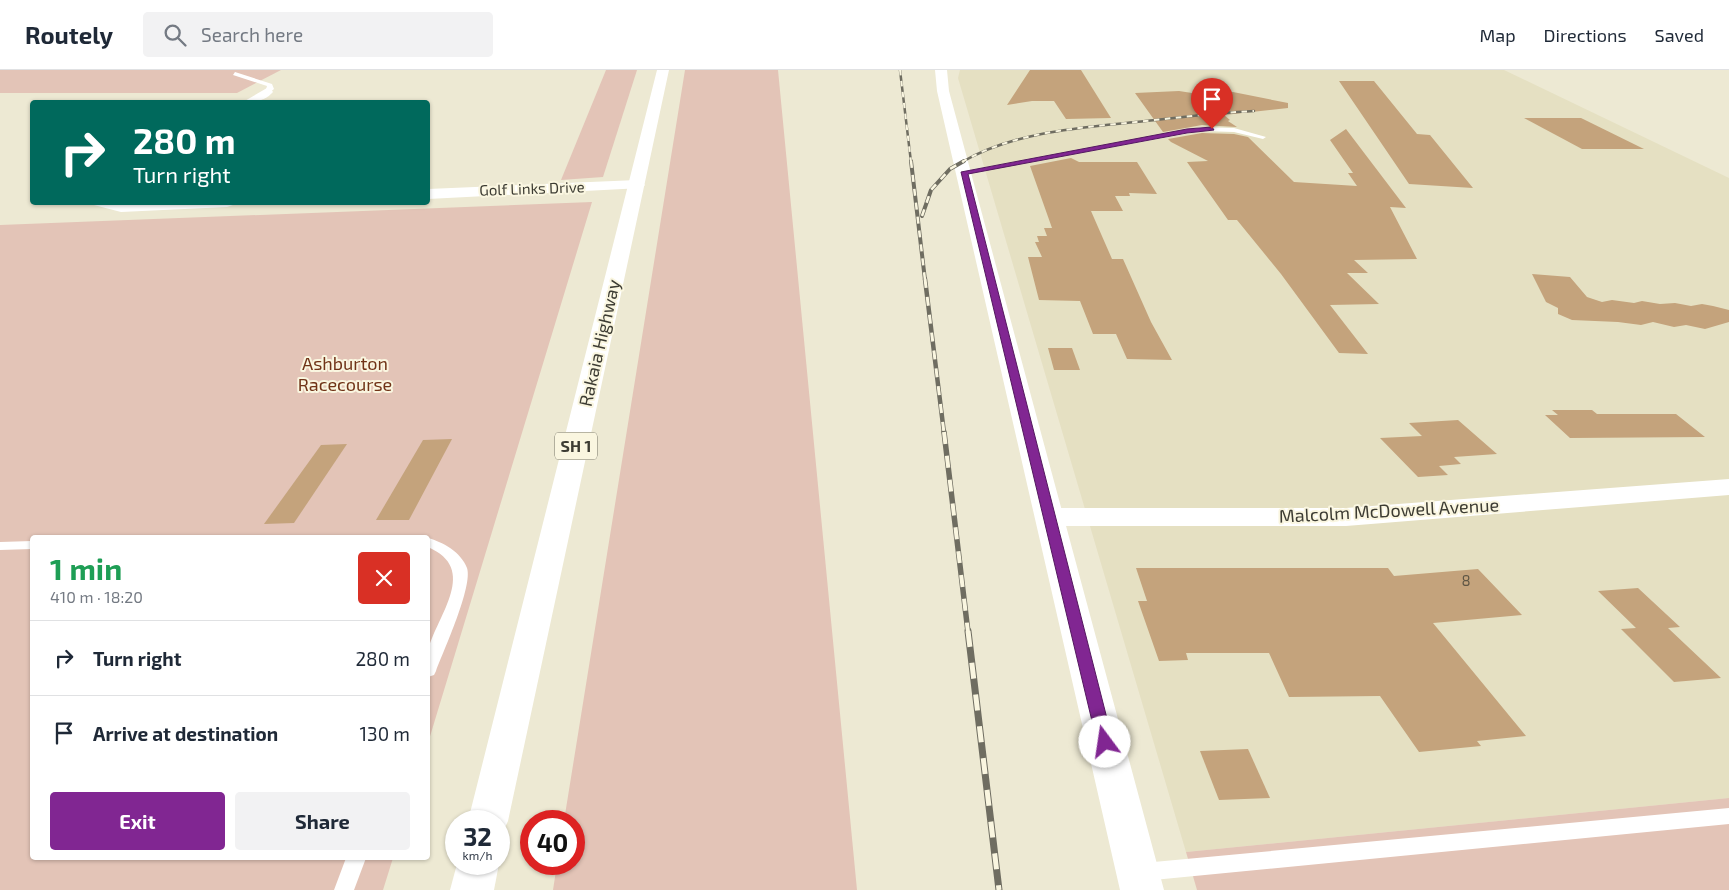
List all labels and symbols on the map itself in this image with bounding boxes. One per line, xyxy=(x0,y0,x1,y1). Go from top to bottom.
pin xyxy=(1191,78,1233,129)
street label: Golf Links Drive xyxy=(479,177,585,199)
street label: Rakaia Highway xyxy=(574,277,624,408)
park label: Ashburton Racecourse xyxy=(298,352,392,395)
road number: SH 1 xyxy=(555,432,597,460)
street label: Malcolm McDowell Avenue xyxy=(1278,493,1500,527)
house number: 8 xyxy=(1461,571,1471,589)
position arrow xyxy=(1078,715,1130,767)
speed limit sign: 40 xyxy=(520,810,585,875)

